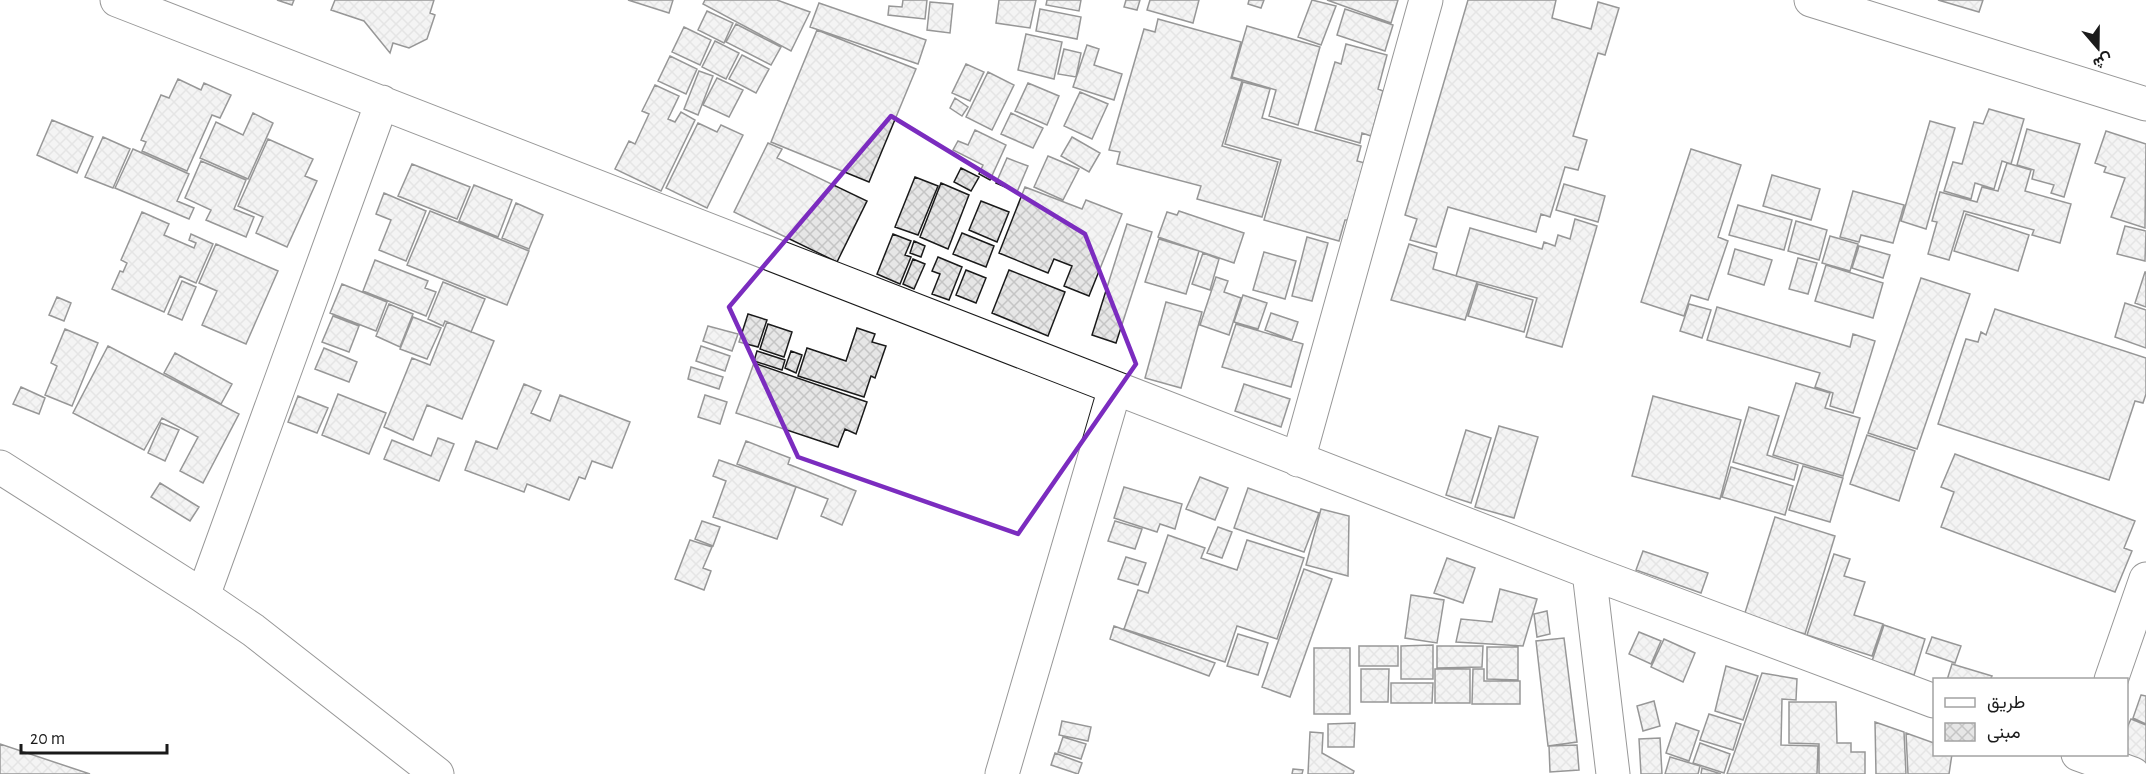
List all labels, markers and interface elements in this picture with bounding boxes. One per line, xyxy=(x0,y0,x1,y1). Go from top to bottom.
north arrow xyxy=(2068,18,2128,78)
text: ش xyxy=(2091,49,2115,72)
legend xyxy=(1933,678,2128,756)
text: طريق xyxy=(1987,694,2025,713)
scale bar xyxy=(21,717,166,755)
text: مبنى xyxy=(1987,724,2021,743)
text: 20 m xyxy=(30,730,65,748)

